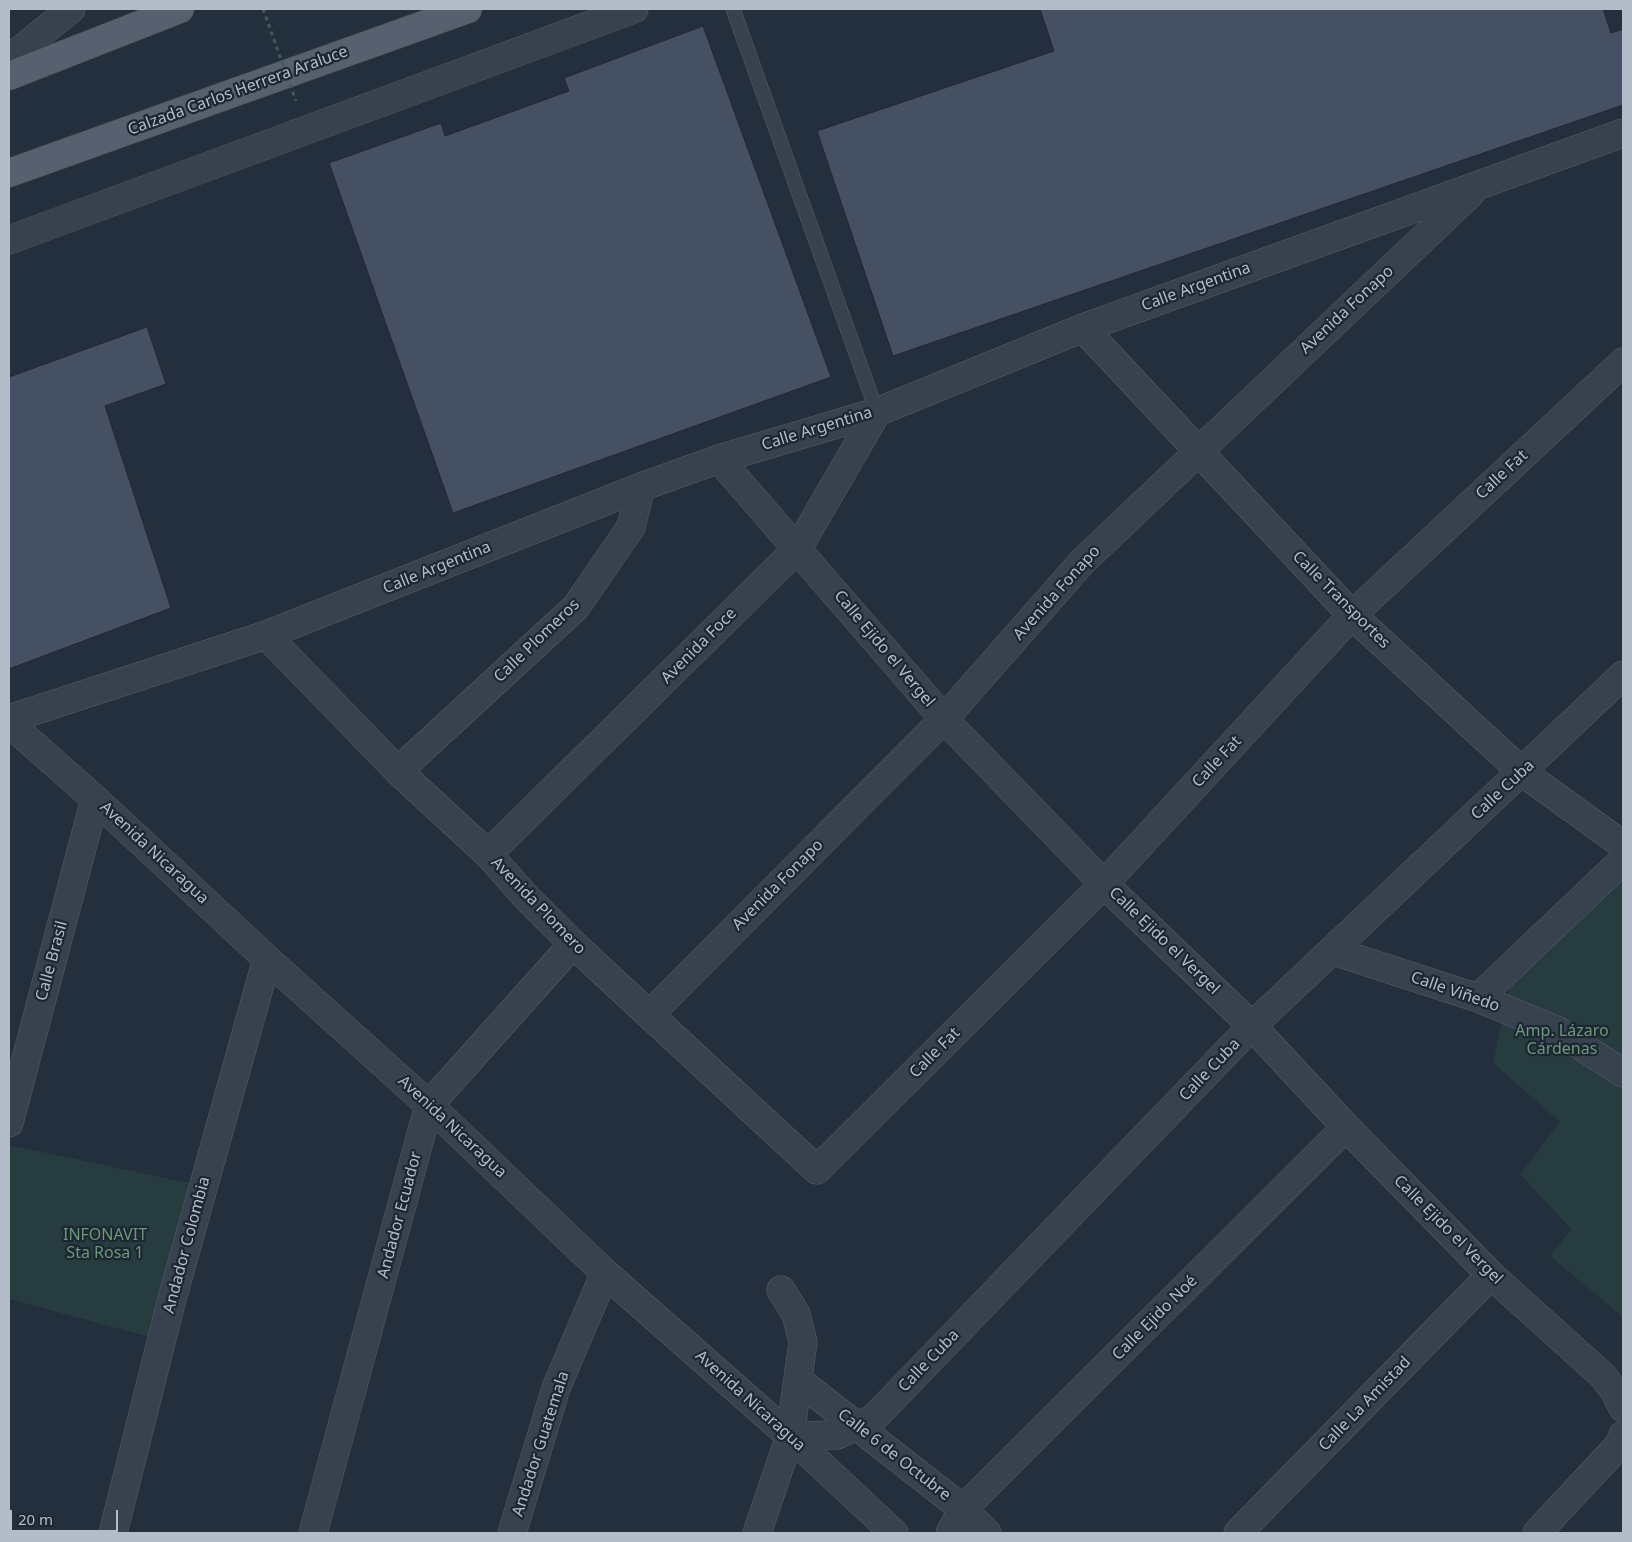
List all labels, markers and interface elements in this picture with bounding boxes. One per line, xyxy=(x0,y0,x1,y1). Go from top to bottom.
street label: Calzada Carlos Herrera Araluce xyxy=(126,42,350,140)
street label: Calle Argentina xyxy=(1139,258,1253,316)
street label: Avenida Fonapo xyxy=(1296,262,1398,358)
street label: Calle Argentina xyxy=(759,403,875,455)
street label: Calle Fat xyxy=(1472,446,1532,504)
street label: Calle Argentina xyxy=(380,538,494,598)
street label: Avenida Fonapo xyxy=(1009,542,1105,644)
street label: Calle Transportes xyxy=(1288,547,1394,653)
street label: Calle Ejido el Vergel xyxy=(830,587,938,711)
street label: Calle Plomeros xyxy=(490,595,584,687)
street label: Avenida Foce xyxy=(657,604,741,688)
street label: Calle Fat xyxy=(1188,732,1246,792)
street label: Calle Cuba xyxy=(1467,756,1539,824)
street label: Avenida Nicaragua xyxy=(96,798,212,908)
street label: Avenida Fonapo xyxy=(729,836,827,934)
street label: Avenida Plomero xyxy=(487,853,589,959)
street label: Calle Ejido el Vergel xyxy=(1105,883,1223,999)
street label: Calle Brasil xyxy=(32,919,72,1003)
street label: Calle Viñedo xyxy=(1408,968,1502,1016)
park label: Amp. Lázaro Cárdenas xyxy=(1515,1021,1609,1059)
street label: Calle Fat xyxy=(906,1024,964,1082)
street label: Calle Cuba xyxy=(1176,1035,1244,1105)
street label: Avenida Nicaragua xyxy=(394,1072,510,1182)
street label: Andador Ecuador xyxy=(374,1149,426,1281)
street label: Calle Ejido el Vergel xyxy=(1389,1171,1507,1289)
street label: Andador Colombia xyxy=(160,1175,214,1315)
park label: INFONAVIT Sta Rosa 1 xyxy=(63,1225,147,1263)
street label: Calle Ejido Noé xyxy=(1109,1272,1201,1364)
street label: Calle Cuba xyxy=(895,1326,963,1396)
street label: Avenida Nicaragua xyxy=(691,1347,809,1455)
street label: Calle La Amistad xyxy=(1315,1353,1415,1455)
street label: Andador Guatemala xyxy=(508,1369,574,1519)
street label: Calle 6 de Octubre xyxy=(834,1405,954,1505)
scale bar xyxy=(12,1500,120,1532)
text: 20 m xyxy=(18,1509,53,1529)

